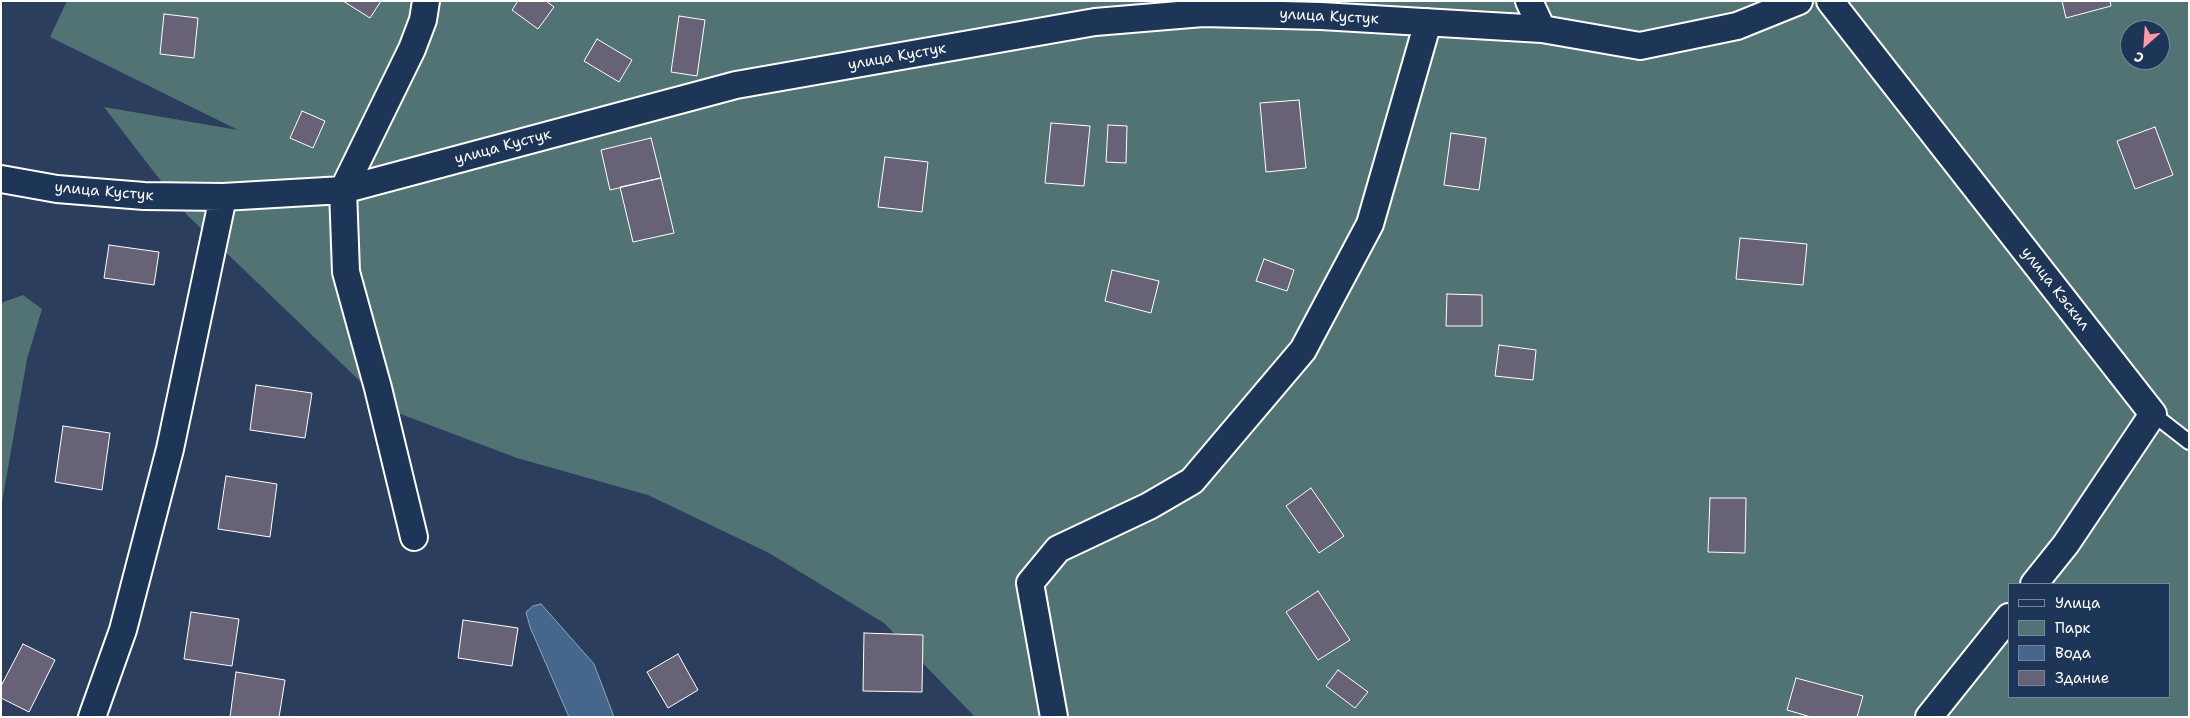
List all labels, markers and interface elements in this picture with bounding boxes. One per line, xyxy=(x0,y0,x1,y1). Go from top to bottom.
street label: улица Кустук xyxy=(1279,5,1379,29)
north arrow xyxy=(2120,20,2170,70)
street label: улица Кустук xyxy=(847,40,947,74)
text: С xyxy=(2131,48,2147,68)
street label: улица Кустук xyxy=(453,125,553,169)
street label: улица Кустук xyxy=(54,179,154,205)
street label: улица Кэскил xyxy=(2017,244,2093,334)
legend xyxy=(2008,583,2170,698)
text: Улица xyxy=(2055,593,2100,613)
text: Парк xyxy=(2055,618,2091,638)
text: Вода xyxy=(2055,643,2091,663)
text: Здание xyxy=(2055,668,2109,688)

